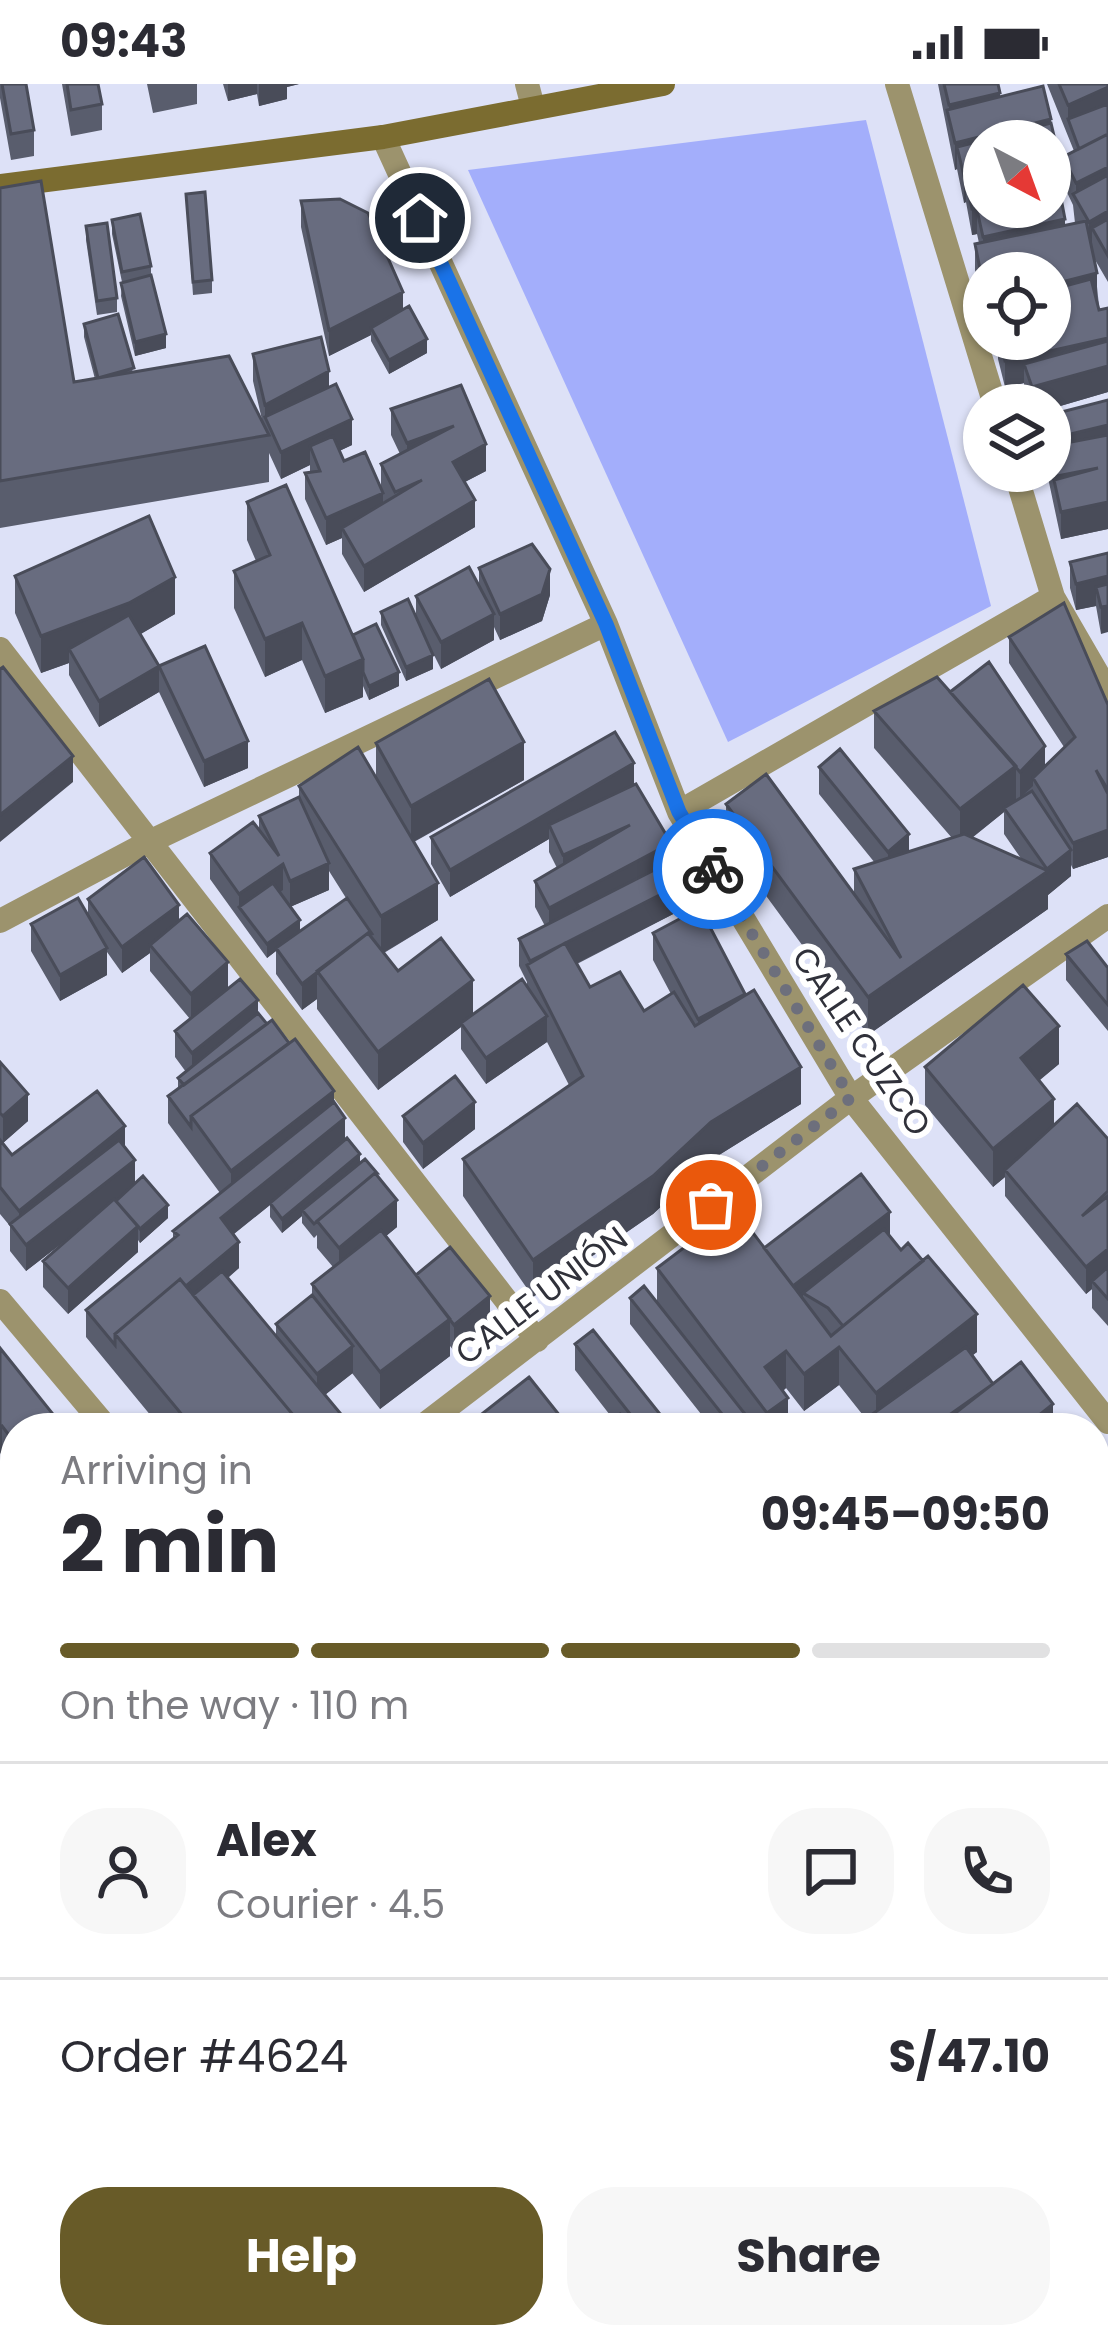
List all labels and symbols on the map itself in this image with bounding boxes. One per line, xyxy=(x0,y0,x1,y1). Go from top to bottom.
north arrow xyxy=(963,120,1071,228)
pin xyxy=(369,167,471,269)
courier xyxy=(653,809,773,929)
street label: CALLE CUZCO xyxy=(781,937,942,1145)
pin xyxy=(660,1154,762,1256)
street label: CALLE UNIÓN xyxy=(445,1215,637,1376)

